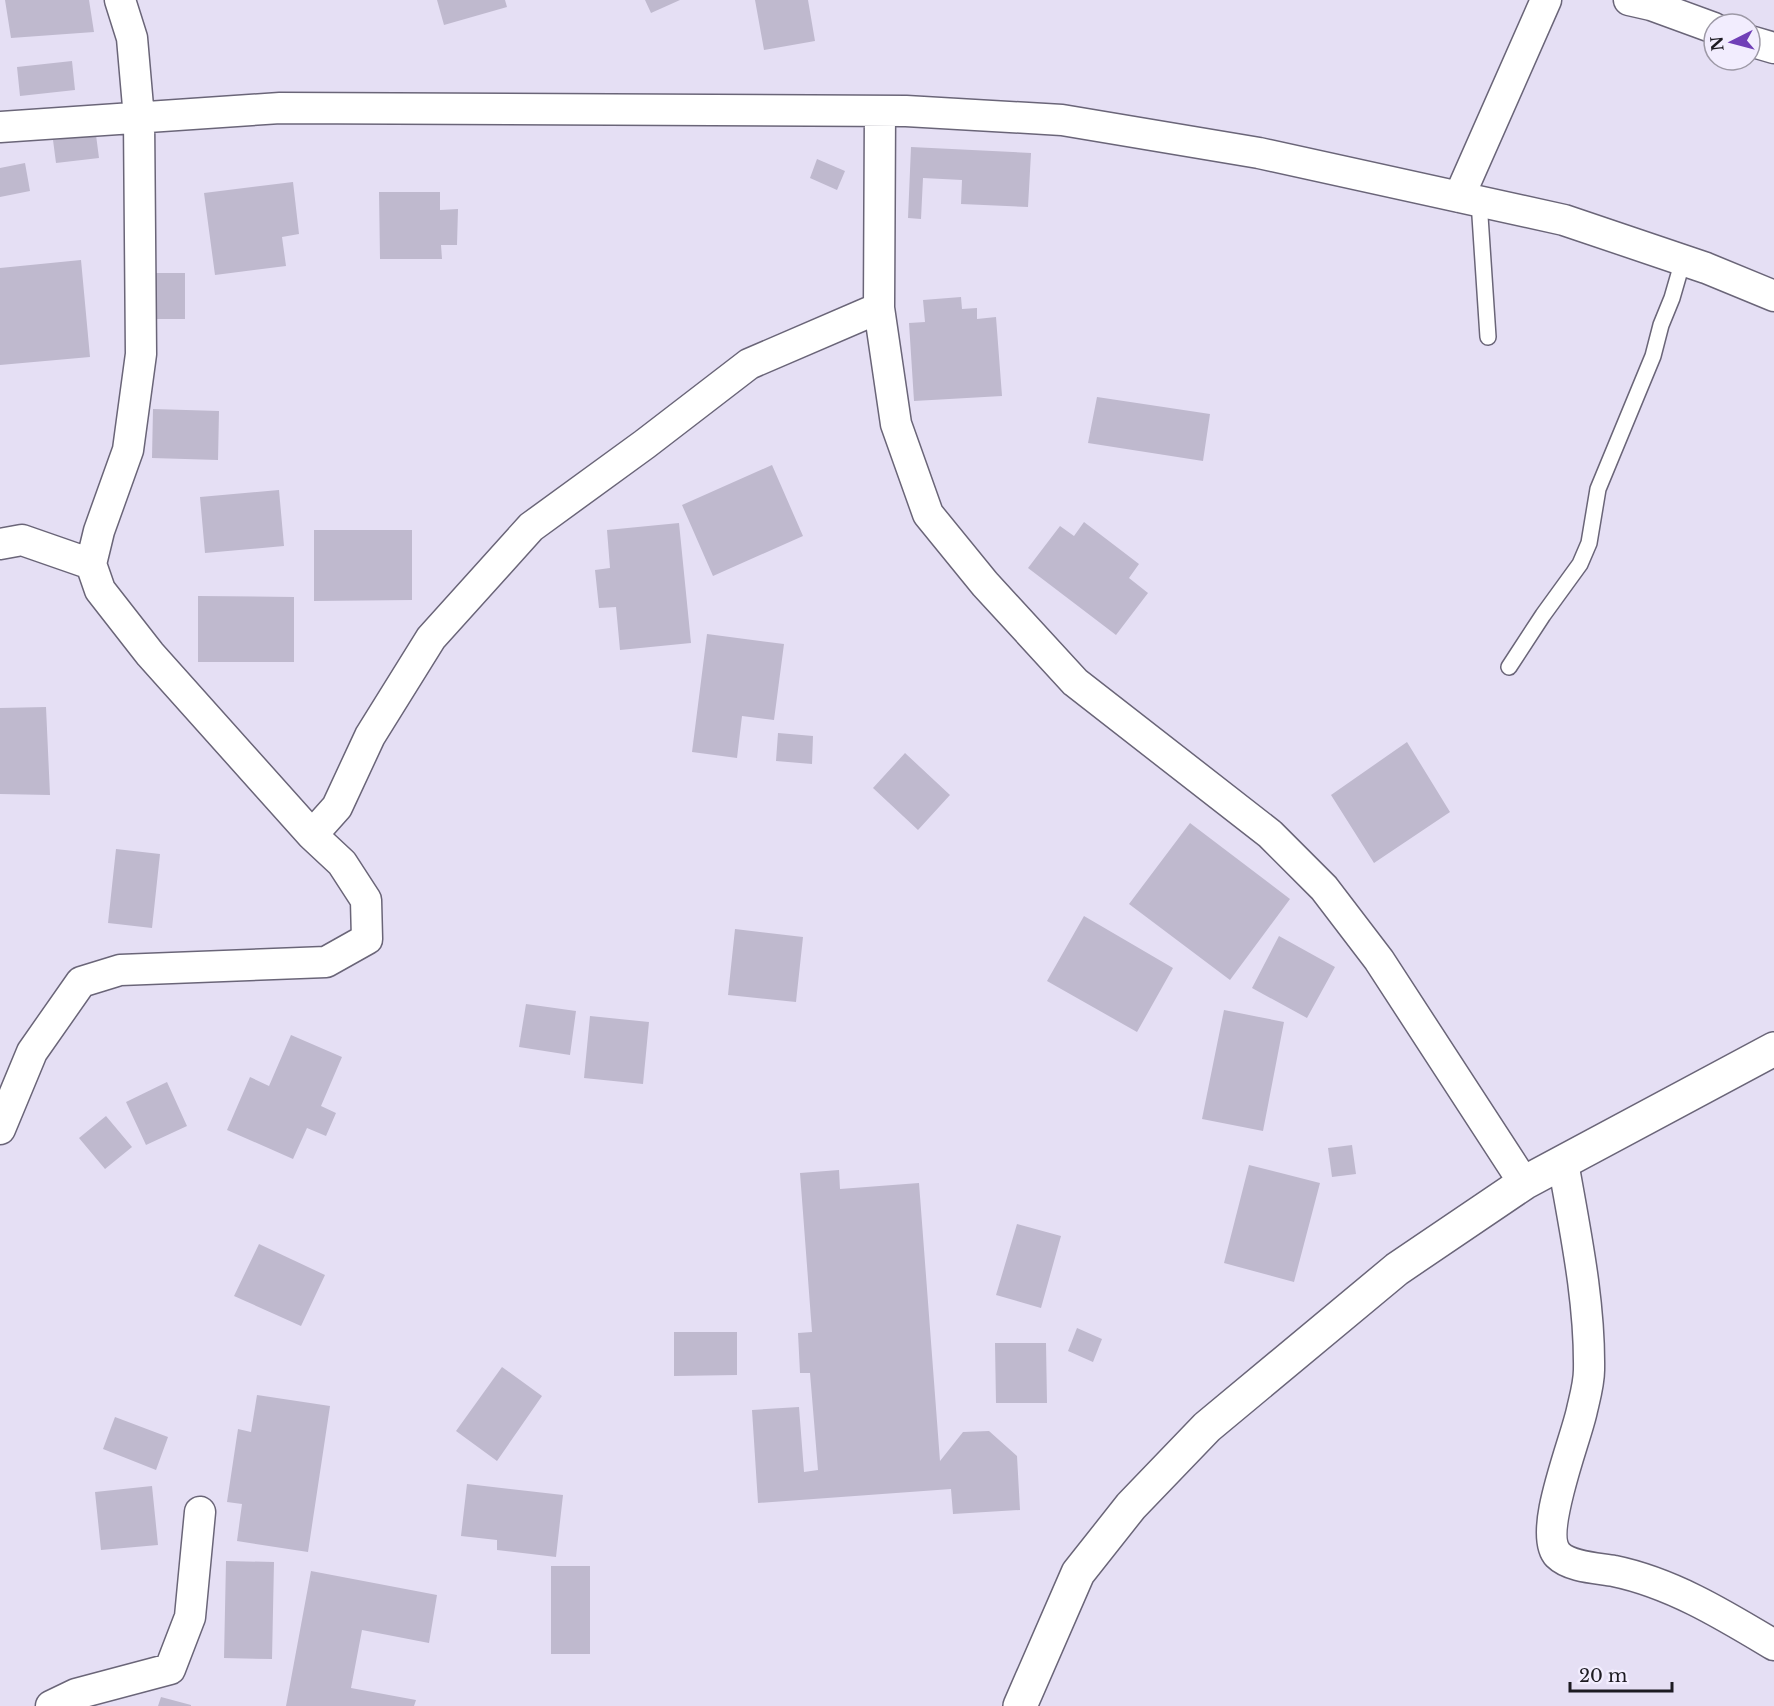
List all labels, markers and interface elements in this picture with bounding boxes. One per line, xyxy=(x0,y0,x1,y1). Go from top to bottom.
north arrow xyxy=(1702,12,1762,72)
text: N xyxy=(1706,35,1728,52)
scale bar xyxy=(1570,1655,1672,1693)
text: 20 m xyxy=(1579,1665,1627,1687)

